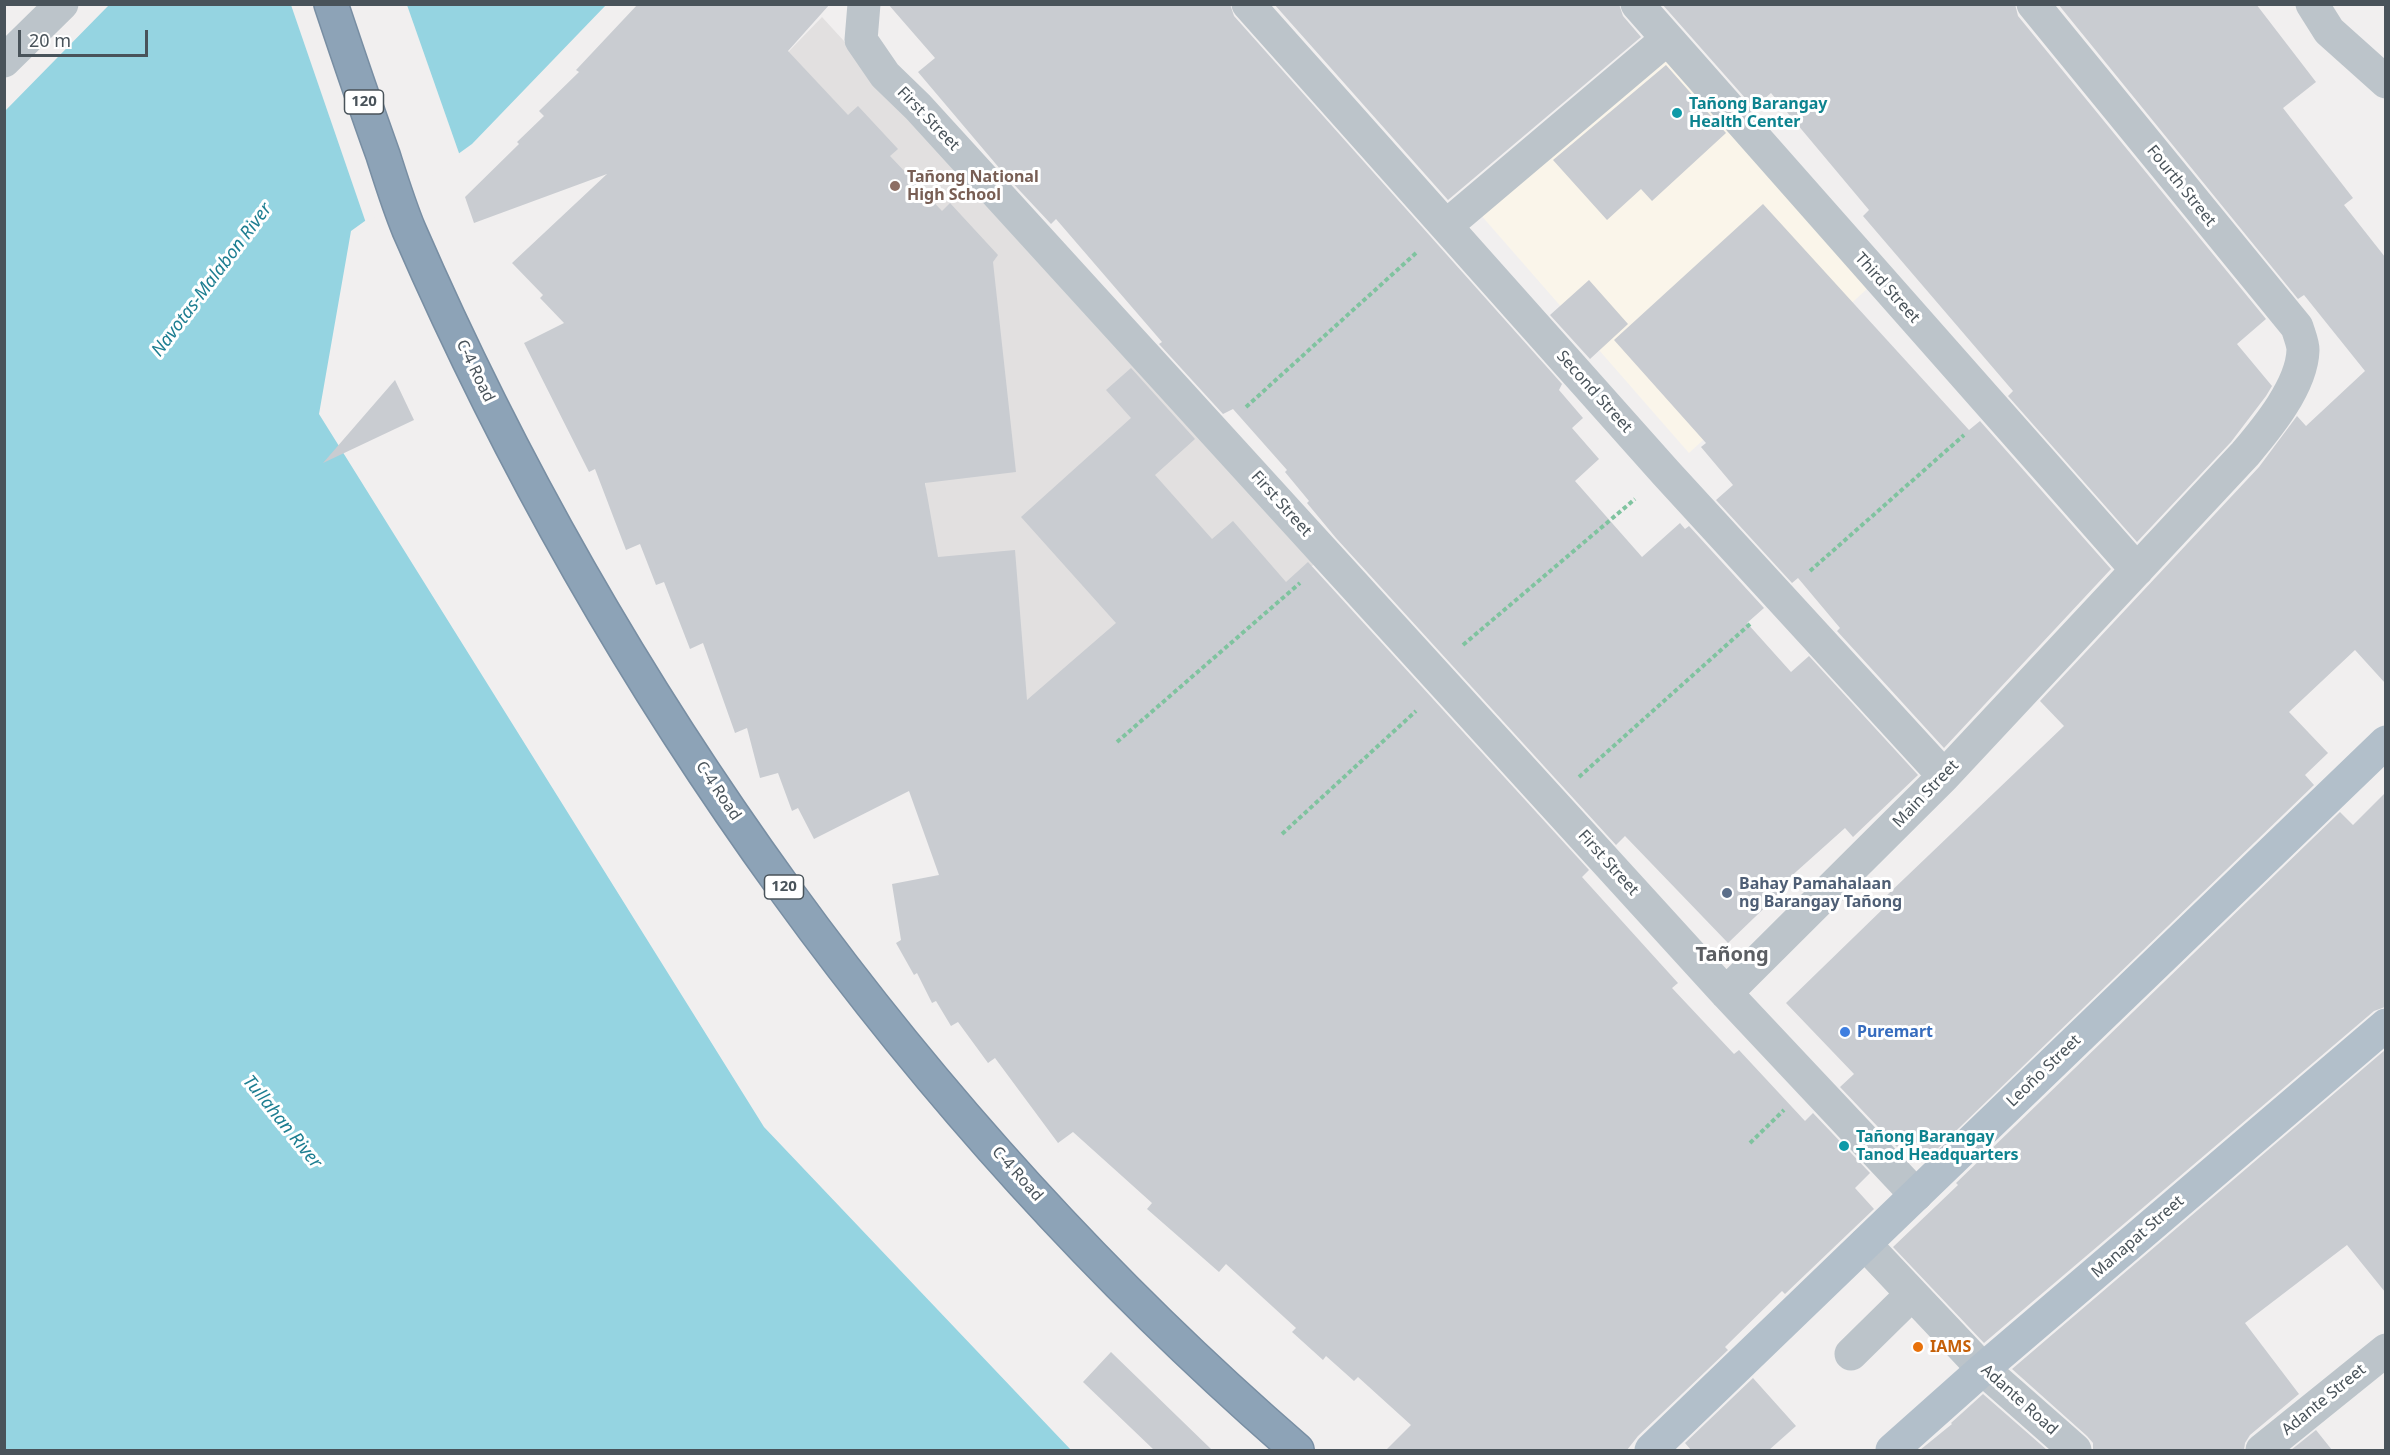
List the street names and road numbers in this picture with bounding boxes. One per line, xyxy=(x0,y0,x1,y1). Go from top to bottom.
street label: First Street xyxy=(893,83,963,155)
road number: 120 xyxy=(344,90,384,114)
street label: Fourth Street xyxy=(2142,141,2220,231)
street label: Third Street xyxy=(1850,249,1924,327)
street label: C-4 Road xyxy=(452,337,498,405)
street label: Second Street xyxy=(1552,347,1636,437)
street label: First Street xyxy=(1247,467,1315,541)
street label: Main Street xyxy=(1889,756,1963,832)
street label: C-4 Road xyxy=(691,758,745,824)
street label: First Street xyxy=(1574,826,1642,900)
road number: 120 xyxy=(764,875,804,899)
street label: Leoño Street xyxy=(2003,1031,2085,1111)
street label: C-4 Road xyxy=(987,1143,1047,1205)
street label: Manapat Street xyxy=(2088,1192,2188,1282)
street label: Adante Street xyxy=(2278,1360,2370,1440)
street label: Adante Road xyxy=(1977,1361,2061,1439)

